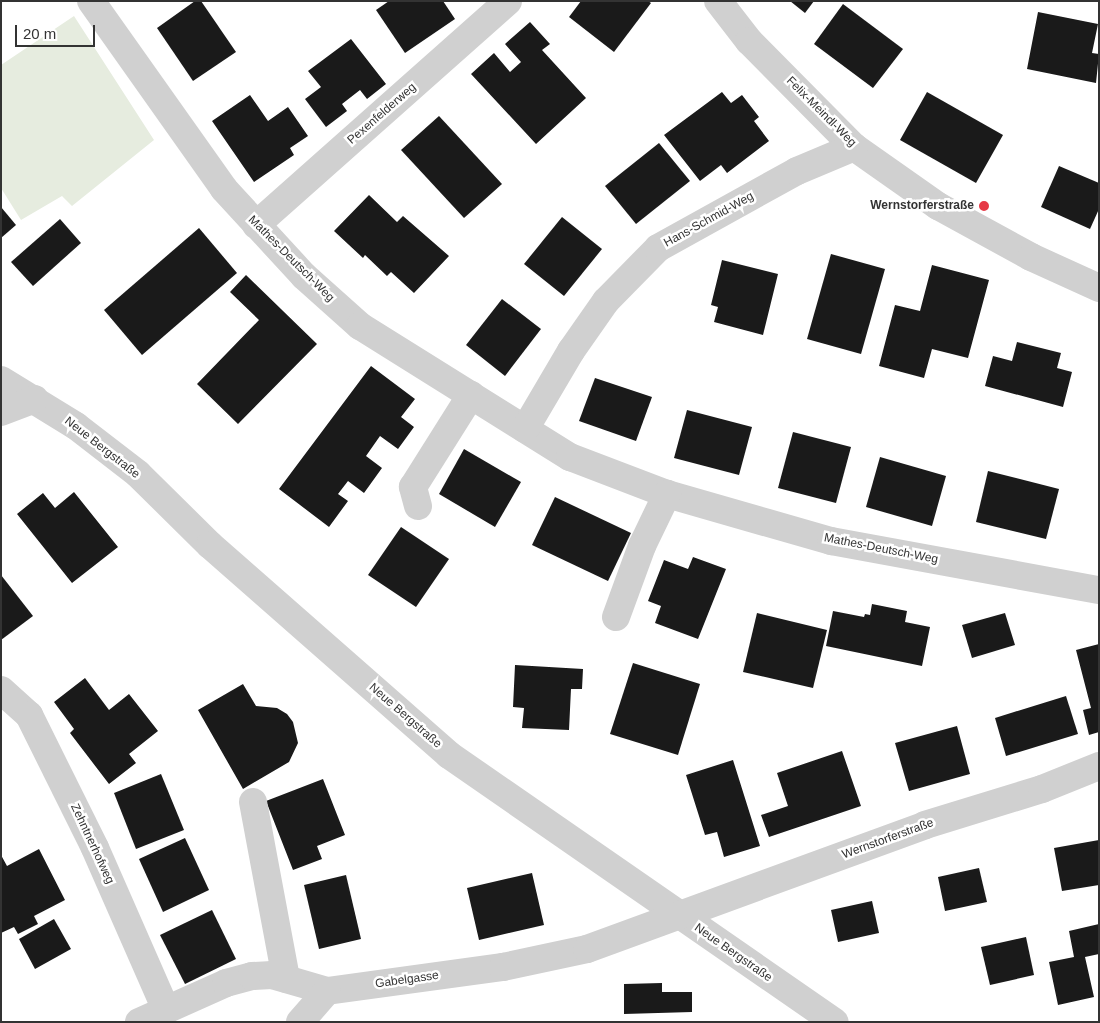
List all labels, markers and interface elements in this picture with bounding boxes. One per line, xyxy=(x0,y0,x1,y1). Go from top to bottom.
scale bar xyxy=(18,15,98,47)
text: 20 m xyxy=(23,25,56,42)
street label: Felix-Meindl-Weg xyxy=(783,74,859,150)
street label: Pexenfelderweg xyxy=(345,80,419,148)
street label: Hans-Schmid-Weg xyxy=(662,189,756,251)
place label: Wernstorferstraße xyxy=(870,199,974,213)
marker: Wernstorferstraße xyxy=(978,200,990,212)
street label: Mathes-Deutsch-Weg xyxy=(245,213,337,305)
street label: Neue Bergstraße xyxy=(62,414,142,482)
street label: Mathes-Deutsch-Weg xyxy=(823,531,939,567)
street label: Neue Bergstraße xyxy=(366,681,444,751)
street label: Zehntnerhofweg xyxy=(67,802,117,886)
street label: Wernstorferstraße xyxy=(840,816,936,862)
street label: Neue Bergstraße xyxy=(691,921,775,985)
street label: Gabelgasse xyxy=(374,968,440,992)

